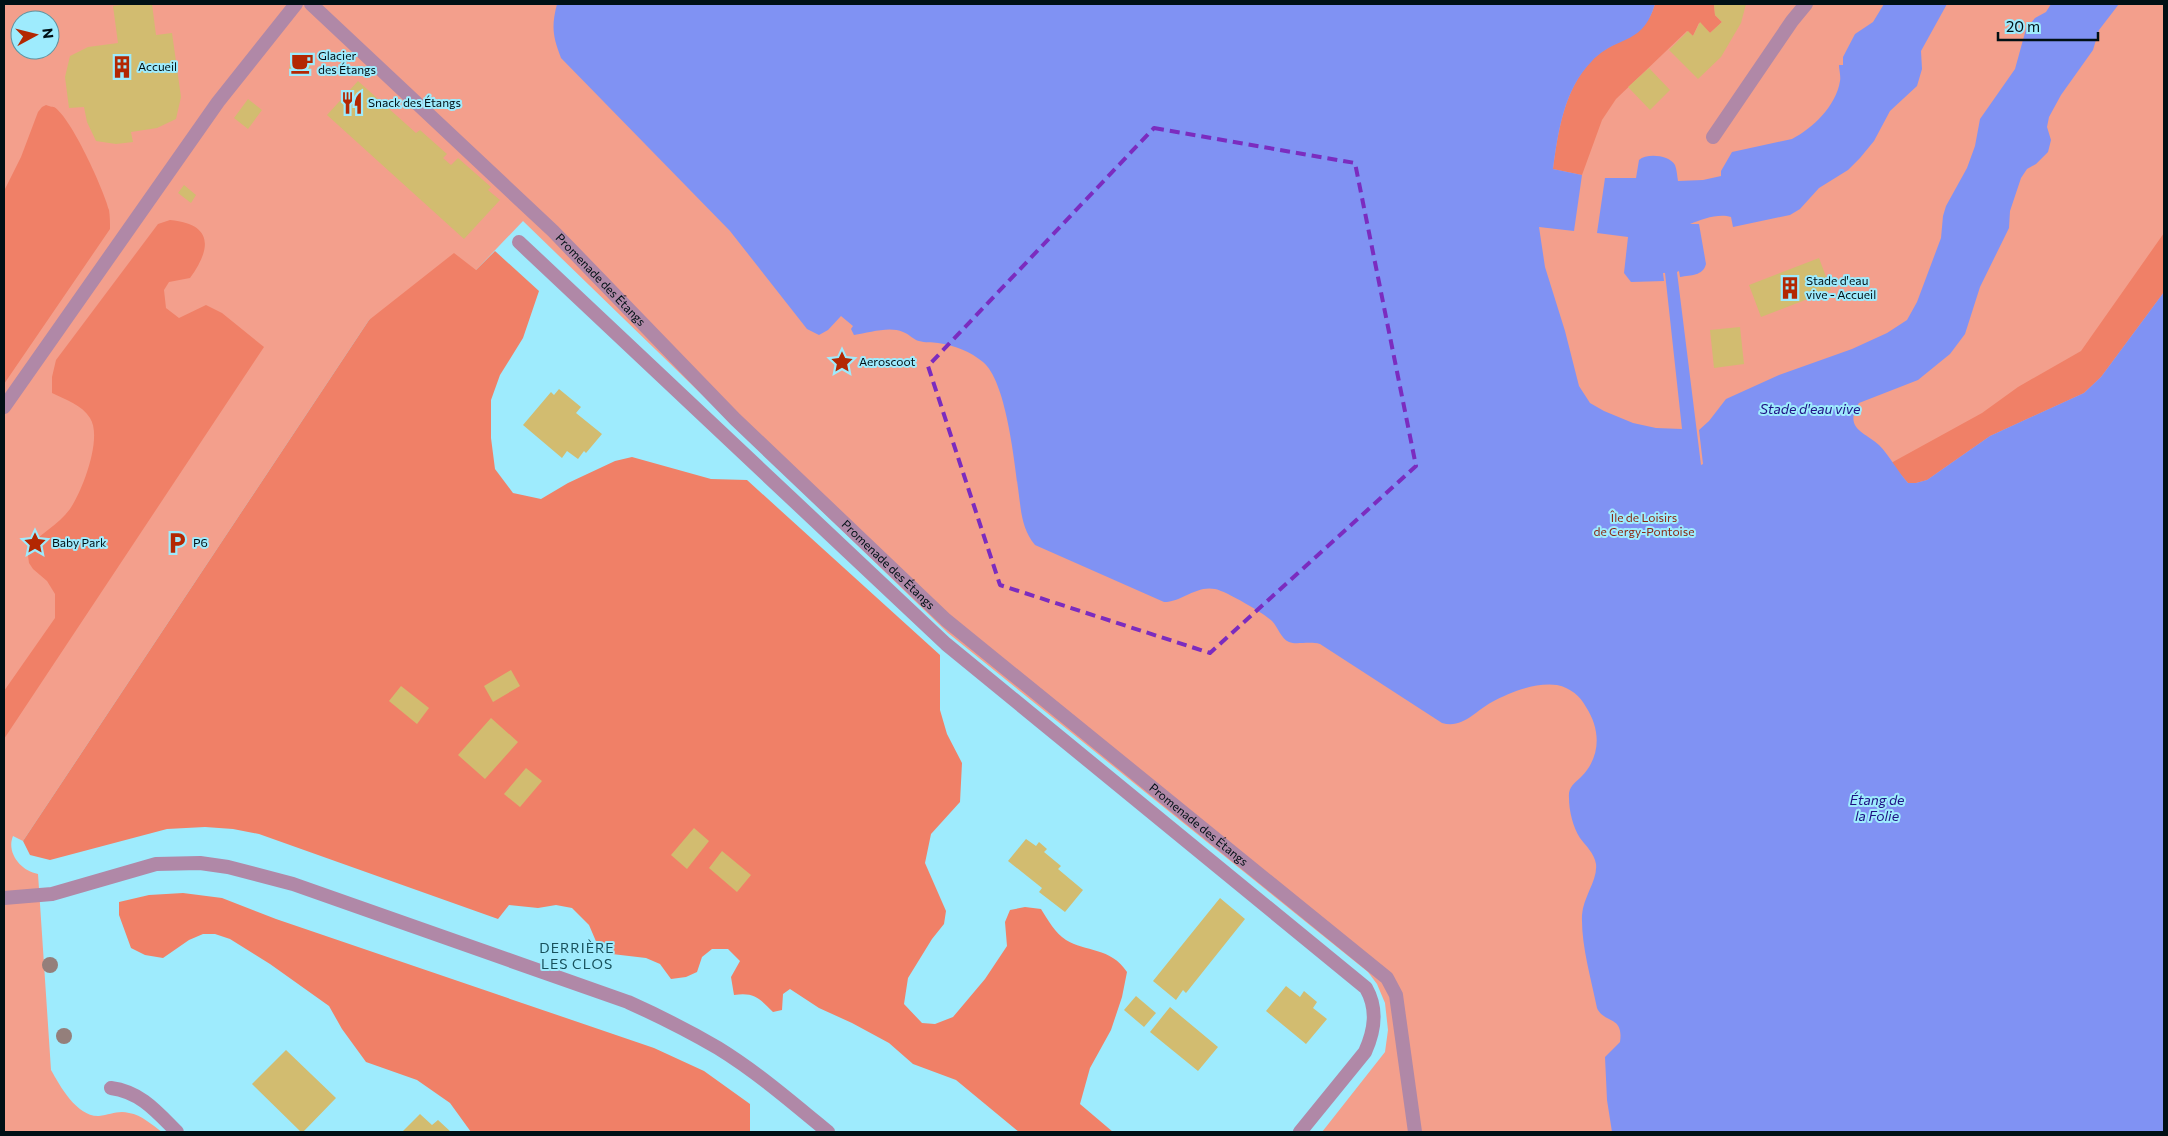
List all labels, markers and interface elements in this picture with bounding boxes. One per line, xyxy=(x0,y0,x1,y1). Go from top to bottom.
north arrow xyxy=(10,10,60,60)
scale bar xyxy=(1998,10,2098,42)
text: 20 m xyxy=(2006,17,2040,35)
text: N xyxy=(39,27,57,40)
place label: Glacier des Étangs xyxy=(318,48,376,76)
cafe icon: Glacier des Étangs xyxy=(289,50,315,76)
building icon: Accueil xyxy=(109,54,135,80)
place label: Accueil xyxy=(138,59,177,73)
restaurant icon: Snack des Étangs xyxy=(339,90,365,116)
place label: Snack des Étangs xyxy=(368,95,461,109)
street label: Promenade des Étangs xyxy=(553,230,649,328)
place label: Stade d'eau vive - Accueil xyxy=(1806,273,1876,301)
building icon: Stade d'eau vive - Accueil xyxy=(1777,275,1803,301)
place icon: Aeroscoot xyxy=(829,349,855,375)
place label: Aeroscoot xyxy=(859,354,916,368)
water label: Stade d'eau vive xyxy=(1760,400,1861,417)
park label: Île de Loisirs de Cergy-Pontoise xyxy=(1594,510,1694,538)
street label: Promenade des Étangs xyxy=(839,517,938,612)
place icon: Baby Park xyxy=(22,530,48,556)
parking icon: P6 xyxy=(164,530,190,556)
place label: Baby Park xyxy=(52,535,107,549)
place label: P6 xyxy=(193,535,208,549)
street label: Promenade des Étangs xyxy=(1147,780,1251,868)
water label: Étang de la Folie xyxy=(1850,791,1905,824)
district label: DERRIÈRE LES CLOS xyxy=(539,939,615,972)

